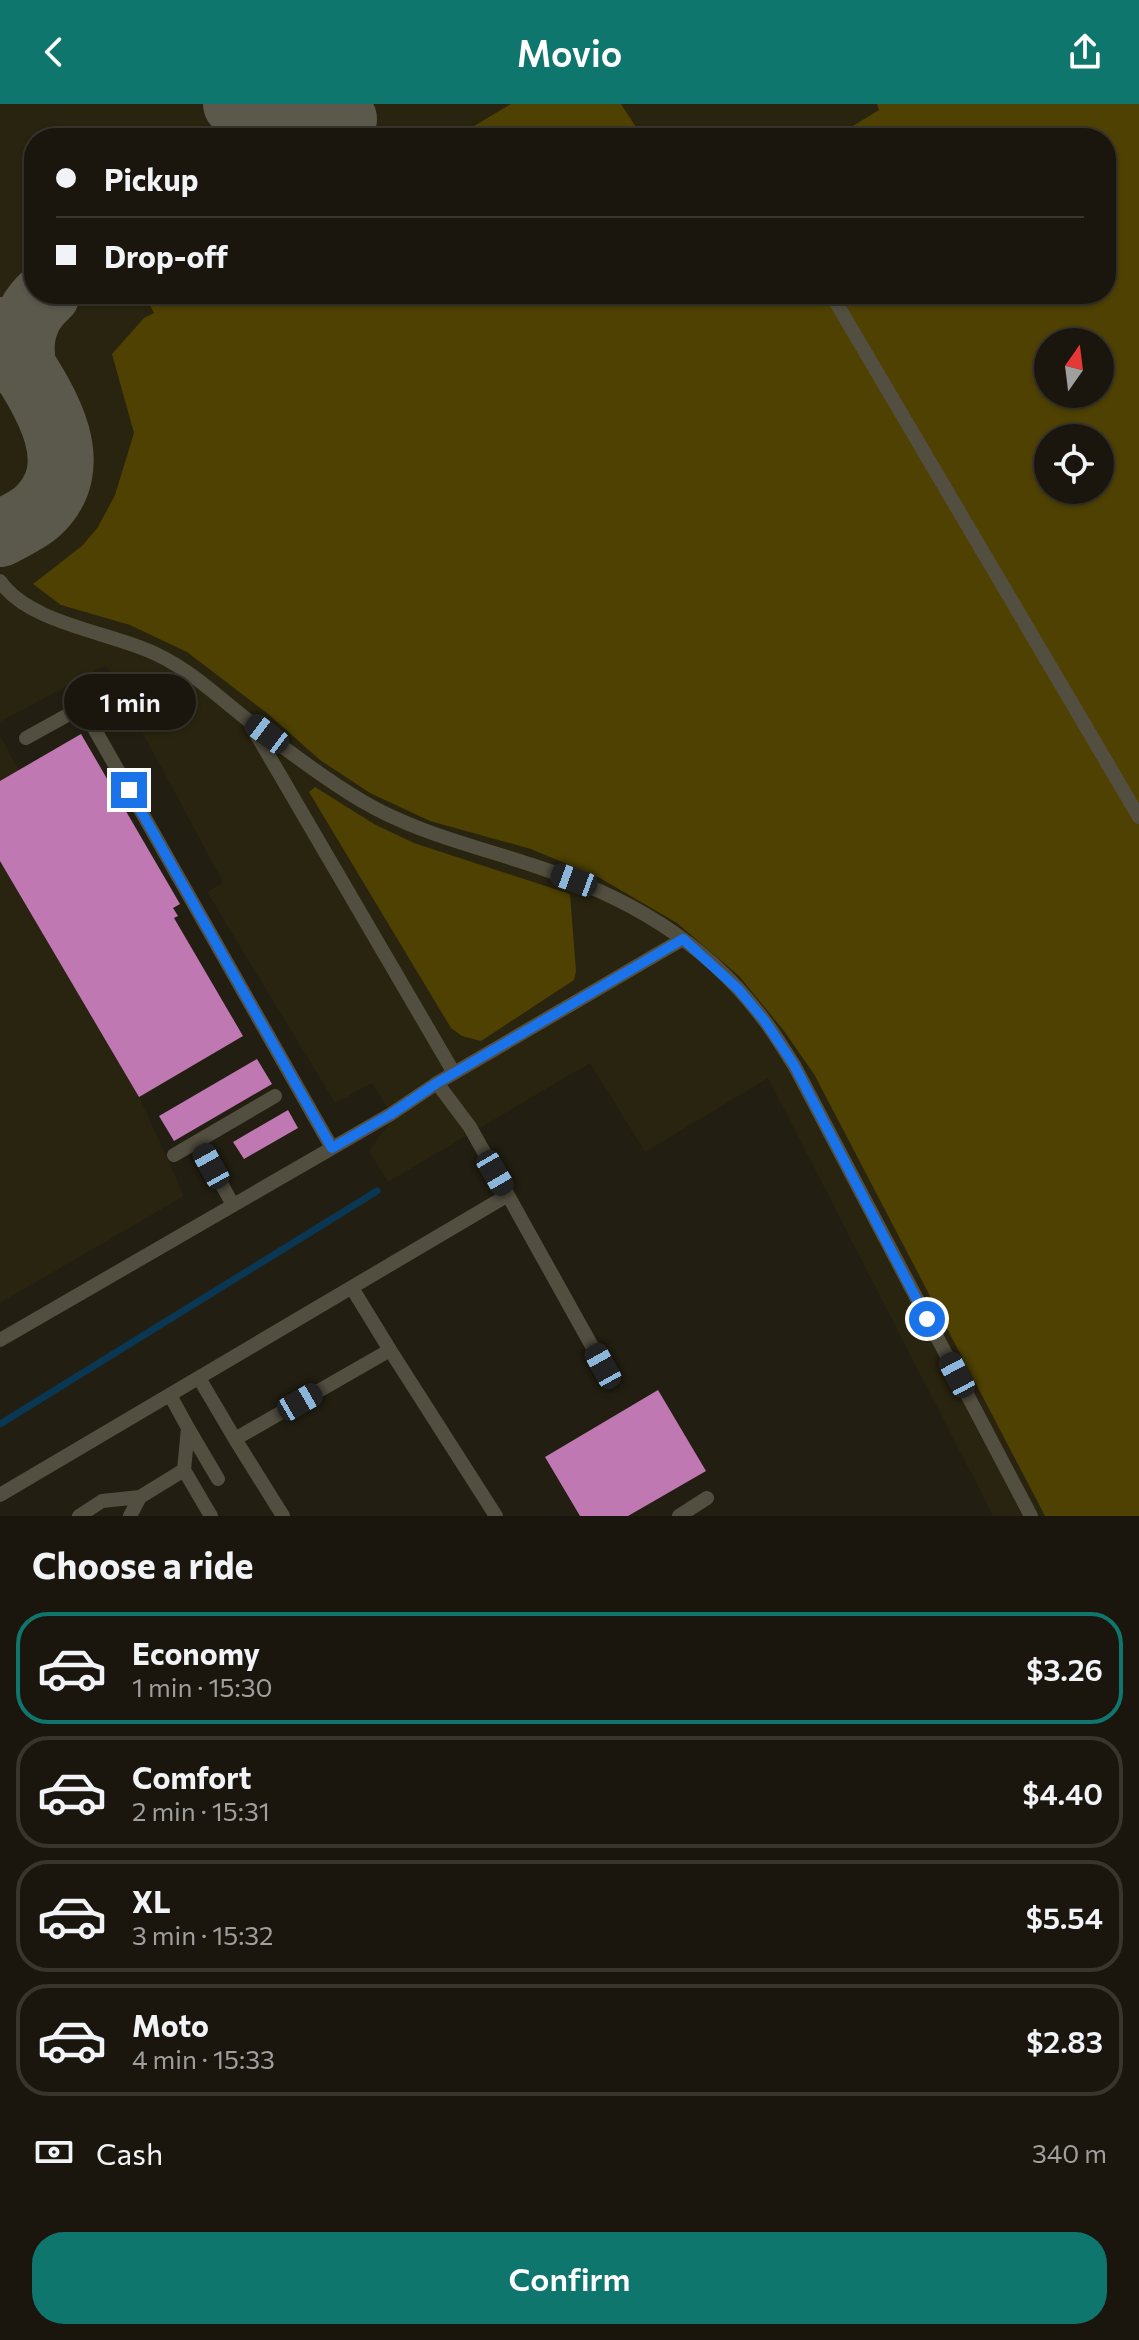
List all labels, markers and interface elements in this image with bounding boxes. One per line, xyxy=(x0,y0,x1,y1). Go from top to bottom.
icon: back xyxy=(32,30,76,74)
text: Movio xyxy=(517,30,622,74)
icon: share xyxy=(1063,30,1107,74)
text: Pickup xyxy=(104,160,198,197)
text: Drop-off xyxy=(104,237,228,274)
north arrow xyxy=(1034,328,1114,408)
map controls xyxy=(1034,328,1114,504)
button: locate xyxy=(1034,424,1114,504)
callout: 1 min xyxy=(63,674,195,730)
text: 1 min xyxy=(99,686,161,717)
car xyxy=(241,710,293,758)
route end xyxy=(111,772,147,808)
car xyxy=(547,861,601,899)
car xyxy=(189,1139,233,1193)
car xyxy=(473,1146,517,1200)
route start xyxy=(909,1301,945,1337)
car xyxy=(581,1339,625,1393)
car xyxy=(935,1348,979,1402)
car xyxy=(273,1380,327,1424)
text: Choose a ride xyxy=(32,1542,253,1586)
icon: car xyxy=(36,1632,108,1704)
text: Economy xyxy=(132,1634,260,1671)
text: $3.26 xyxy=(1026,1650,1103,1687)
text: 1 min · 15:30 xyxy=(132,1671,272,1702)
icon: car xyxy=(36,1756,108,1828)
text: Comfort xyxy=(132,1758,251,1795)
text: $4.40 xyxy=(1022,1774,1103,1811)
text: 2 min · 15:31 xyxy=(132,1795,270,1826)
icon: car xyxy=(36,1880,108,1952)
text: XL xyxy=(132,1882,171,1919)
text: $5.54 xyxy=(1026,1898,1103,1935)
text: 3 min · 15:32 xyxy=(132,1919,274,1950)
icon: car xyxy=(36,2004,108,2076)
text: Moto xyxy=(132,2006,209,2043)
text: $2.83 xyxy=(1026,2022,1103,2059)
text: 4 min · 15:33 xyxy=(132,2043,275,2074)
icon: cash xyxy=(32,2130,76,2174)
text: Cash xyxy=(96,2134,163,2171)
text: 340 m xyxy=(1032,2137,1107,2168)
button: Confirm xyxy=(32,2232,1107,2324)

